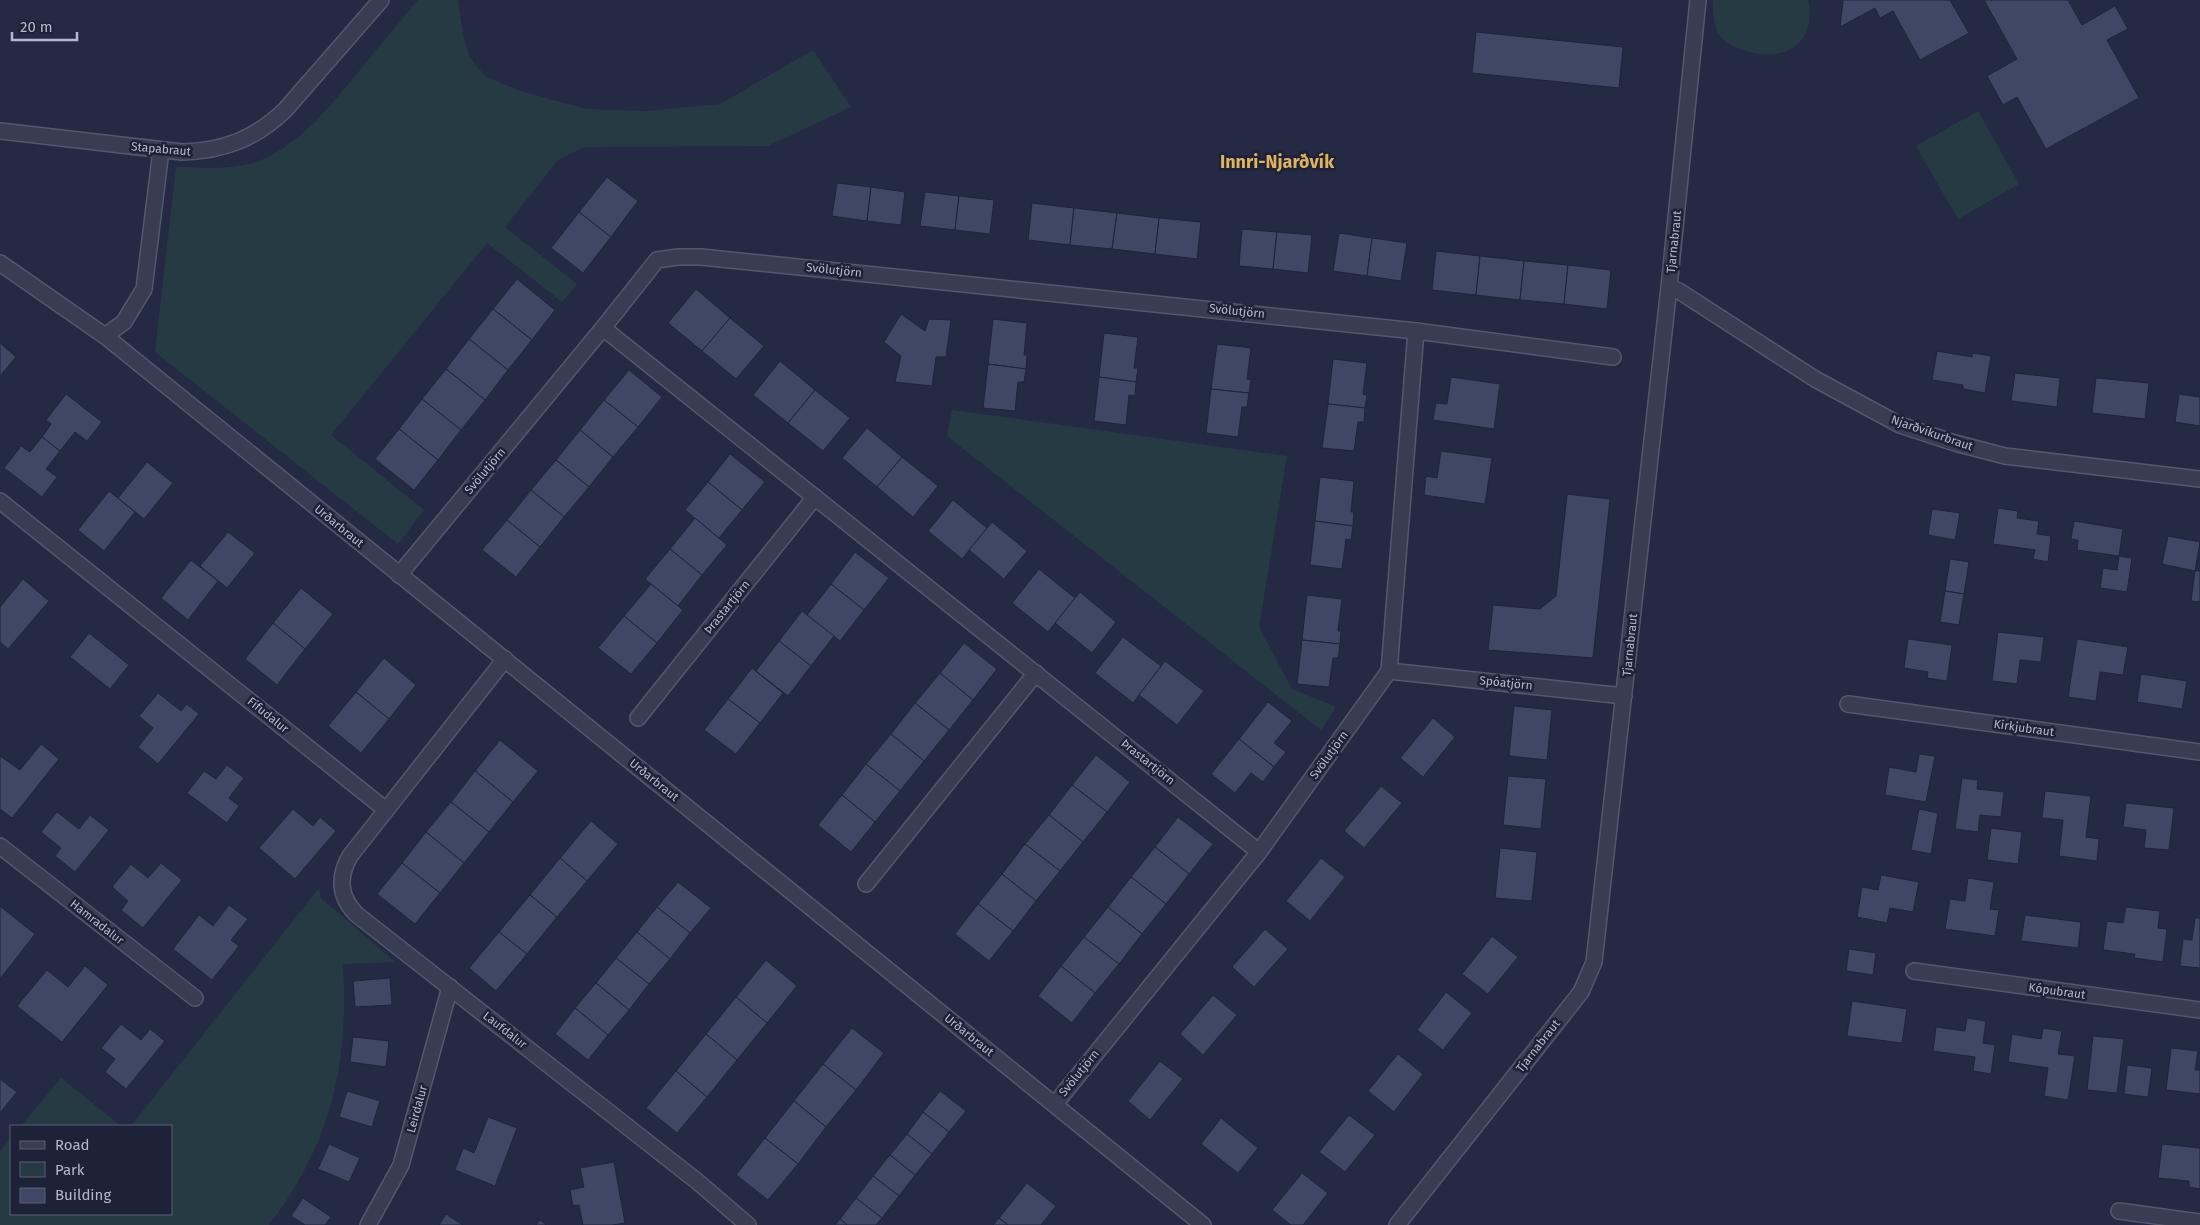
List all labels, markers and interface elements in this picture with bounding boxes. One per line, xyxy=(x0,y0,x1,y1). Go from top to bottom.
scale bar xyxy=(12,10,78,42)
text: 20 m xyxy=(20,18,53,36)
street label: Stapabraut xyxy=(130,139,192,159)
district label: Innri-Njarðvík xyxy=(1220,151,1335,173)
street label: Tjarnabraut xyxy=(1664,209,1684,274)
street label: Svölutjörn xyxy=(805,260,863,280)
street label: Svölutjörn xyxy=(1208,301,1266,321)
street label: Njarðvíkurbraut xyxy=(1889,412,1975,454)
street label: Svölutjörn xyxy=(462,445,508,497)
street label: Urðarbraut xyxy=(312,502,367,551)
street label: Þrastartjörn xyxy=(701,577,753,637)
street label: Tjarnabraut xyxy=(1620,612,1640,677)
street label: Spóatjörn xyxy=(1479,673,1533,693)
street label: Fífudalur xyxy=(245,694,292,736)
street label: Kirkjubraut xyxy=(1993,717,2056,739)
street label: Svölutjörn xyxy=(1307,728,1351,782)
street label: Þrastartjörn xyxy=(1118,736,1178,788)
street label: Urðarbraut xyxy=(627,756,682,805)
street label: Hamradalur xyxy=(67,897,127,948)
street label: Kópubraut xyxy=(2028,980,2087,1002)
street label: Laufdalur xyxy=(480,1008,530,1052)
street label: Urðarbraut xyxy=(942,1011,997,1060)
street label: Tjarnabraut xyxy=(1513,1016,1563,1075)
street label: Svölutjörn xyxy=(1056,1047,1102,1099)
street label: Leirdalur xyxy=(404,1083,430,1134)
legend xyxy=(10,1125,172,1215)
text: Road xyxy=(55,1136,90,1154)
text: Park xyxy=(55,1161,85,1179)
text: Building xyxy=(55,1186,111,1204)

